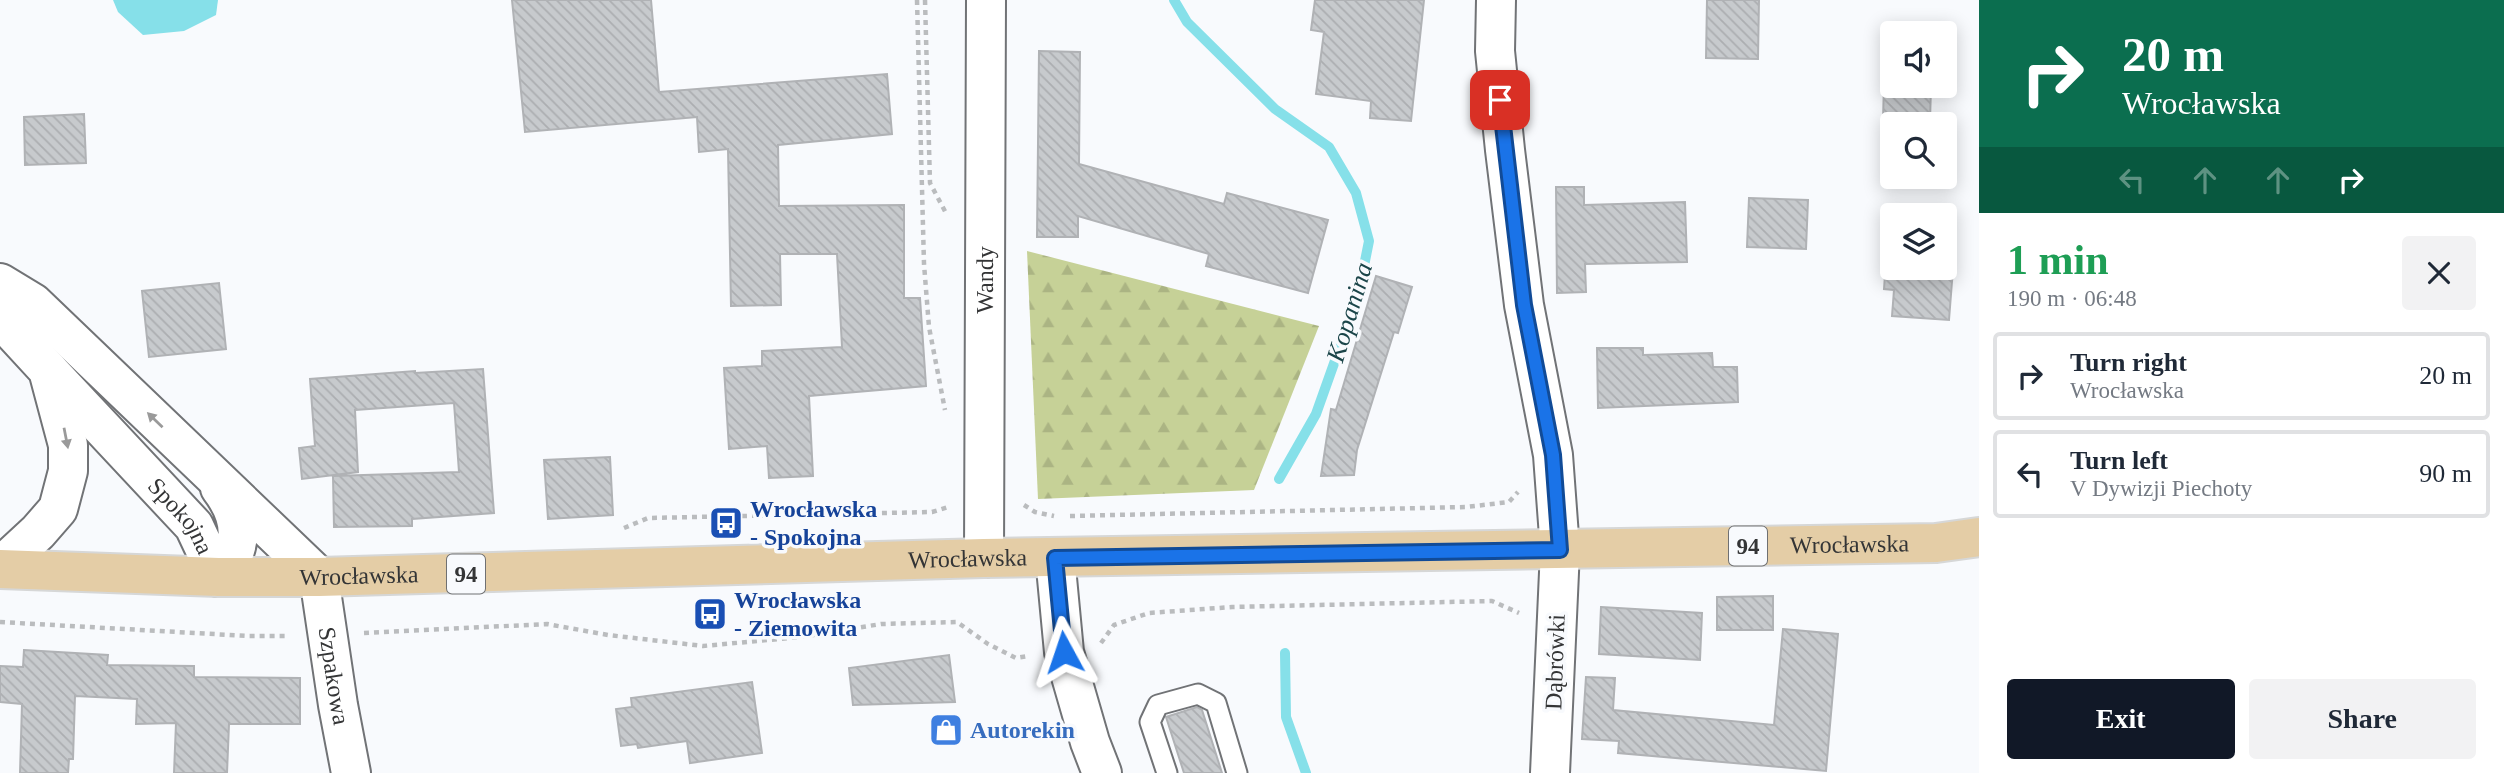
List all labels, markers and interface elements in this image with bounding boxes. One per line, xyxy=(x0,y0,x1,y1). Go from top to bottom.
map controls xyxy=(1880,21,1957,280)
button: sound xyxy=(1880,21,1957,98)
text: 20 m xyxy=(2122,27,2224,82)
icon: right xyxy=(2007,28,2098,119)
pin xyxy=(1470,70,1530,130)
icon: arrive xyxy=(1481,81,1519,119)
text: Wrocławska xyxy=(2122,85,2281,121)
button: search xyxy=(1880,112,1957,189)
icon: left xyxy=(2113,161,2151,199)
icon: ahead xyxy=(2186,161,2224,199)
icon: ahead xyxy=(2259,161,2297,199)
icon: right xyxy=(2332,161,2370,199)
button: layers xyxy=(1880,203,1957,280)
button: close xyxy=(2402,236,2476,310)
text: 1 min xyxy=(2007,237,2109,283)
street label: Wandy xyxy=(972,246,998,314)
water label: Kopanina xyxy=(1320,259,1378,366)
text: 190 m · 06:48 xyxy=(2007,286,2137,311)
text: Turn right xyxy=(2070,348,2187,377)
icon: right xyxy=(2011,357,2049,395)
text: 20 m xyxy=(2419,361,2472,390)
text: Wrocławska xyxy=(2070,378,2184,403)
one-way arrow xyxy=(147,412,164,428)
one-way arrow xyxy=(60,427,71,449)
text: Turn left xyxy=(2070,446,2168,475)
icon: left xyxy=(2011,455,2049,493)
text: 90 m xyxy=(2419,459,2472,488)
street label: Spokojna xyxy=(143,473,219,559)
text: V Dywizji Piechoty xyxy=(2070,476,2252,501)
place label: Wrocławska - Spokojna xyxy=(750,496,877,550)
bus stop icon: Wrocławska - Spokojna xyxy=(707,504,745,542)
road number: 94 xyxy=(1729,526,1767,566)
street label: Wrocławska xyxy=(1790,530,1910,558)
street label: Wrocławska xyxy=(908,544,1028,573)
road number: 94 xyxy=(447,554,485,594)
street label: Wrocławska xyxy=(299,561,419,590)
place label: Wrocławska - Ziemowita xyxy=(734,587,861,641)
bus stop icon: Wrocławska - Ziemowita xyxy=(691,595,729,633)
street label: Dąbrówki xyxy=(1540,613,1570,710)
position arrow xyxy=(1027,615,1101,689)
street label: Szpakowa xyxy=(314,625,355,727)
button: Exit xyxy=(2007,679,2235,759)
button: Share xyxy=(2249,679,2476,759)
shop icon: Autorekin xyxy=(927,711,965,749)
place label: Autorekin xyxy=(970,717,1075,743)

